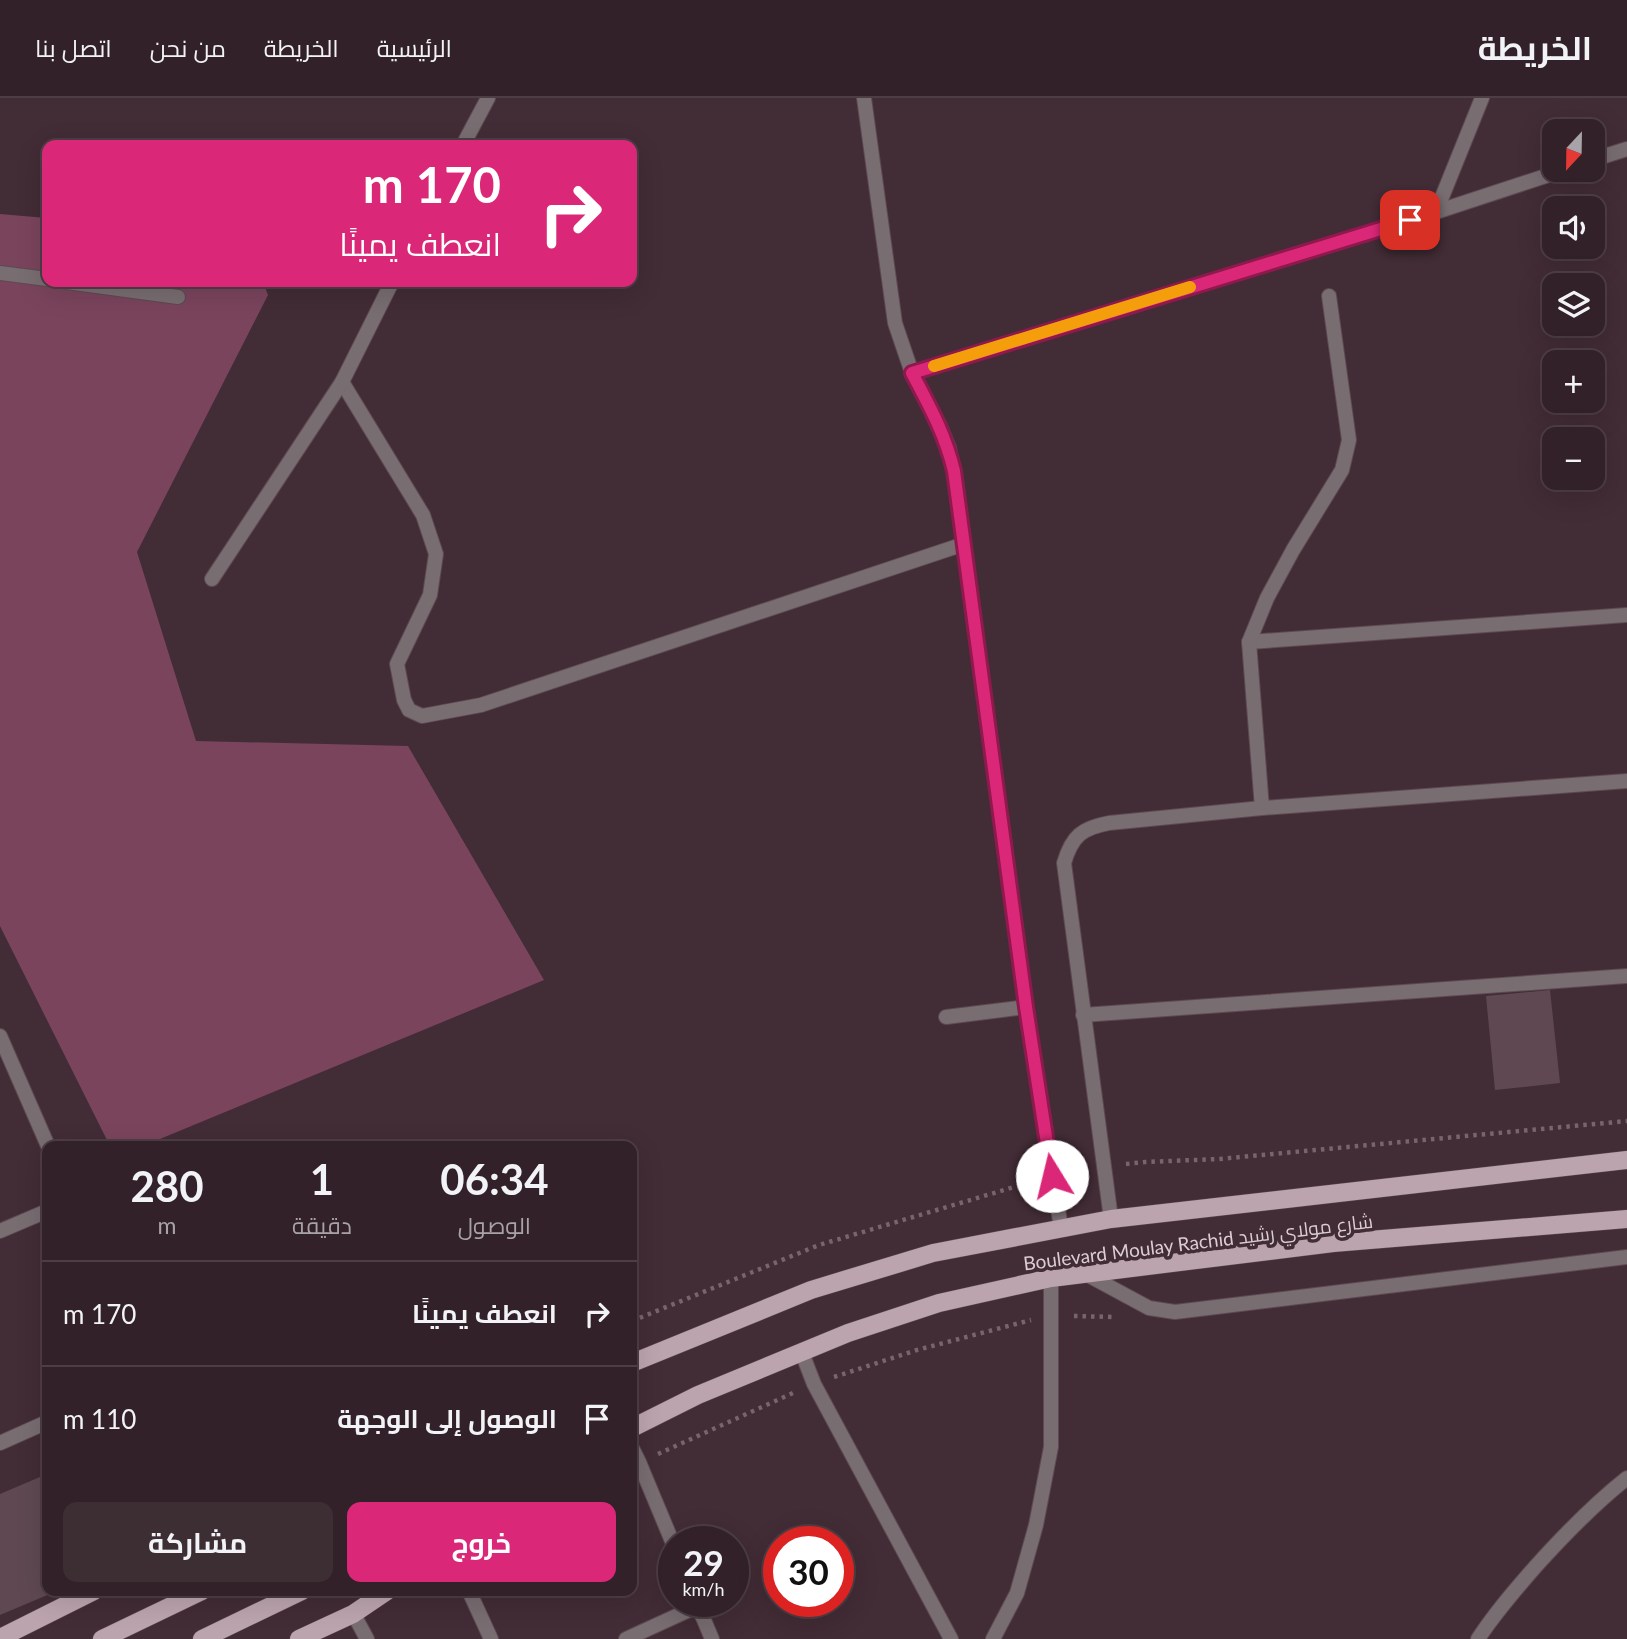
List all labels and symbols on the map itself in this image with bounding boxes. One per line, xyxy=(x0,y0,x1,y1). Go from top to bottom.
north arrow xyxy=(1542,119,1605,182)
pin xyxy=(1380,190,1440,250)
position arrow xyxy=(1015,1139,1089,1213)
street label: Boulevard Moulay Rachid شارع مولاي رشيد xyxy=(1022,1209,1374,1278)
speed limit sign: 30 xyxy=(763,1526,854,1617)

